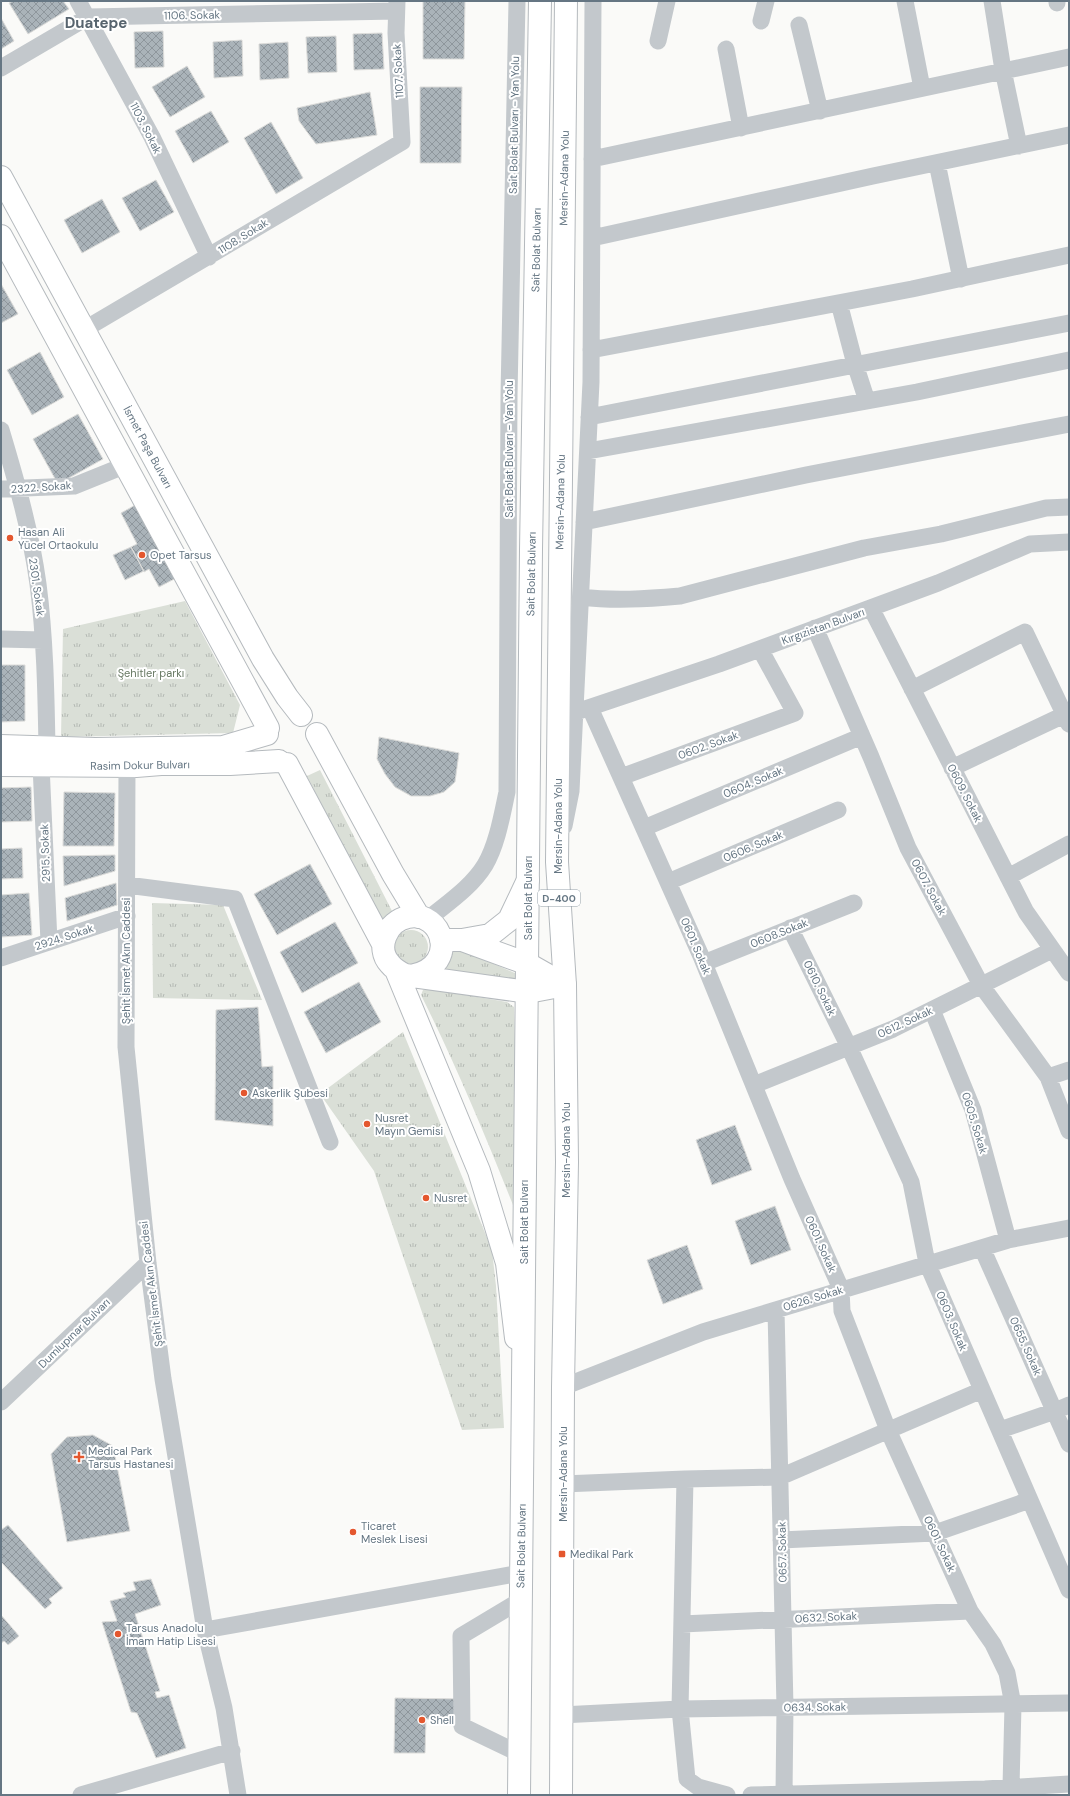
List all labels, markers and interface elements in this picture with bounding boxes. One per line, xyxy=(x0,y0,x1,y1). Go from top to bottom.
street label: 1106. Sokak xyxy=(164,8,221,22)
district label: Duatepe xyxy=(65,13,127,33)
street label: 1107. Sokak xyxy=(390,43,406,99)
street label: Sait Bolat Bulvarı - Yan Yolu xyxy=(506,56,522,194)
street label: 1103. Sokak xyxy=(127,100,165,156)
street label: Mersin-Adana Yolu xyxy=(556,130,572,226)
street label: Sait Bolat Bulvarı xyxy=(528,208,544,292)
street label: 1108. Sokak xyxy=(215,215,271,257)
street label: Sait Bolat Bulvarı - Yan Yolu xyxy=(502,380,516,518)
street label: İsmet Paşa Bulvarı xyxy=(120,403,176,491)
street label: Mersin-Adana Yolu xyxy=(552,454,568,550)
street label: 2322. Sokak xyxy=(10,478,72,496)
place label: Hasan Ali Yücel Ortaokulu xyxy=(18,525,98,552)
street label: Sait Bolat Bulvarı xyxy=(523,532,539,616)
marker: Hasan Ali Yücel Ortaokulu xyxy=(5,533,15,543)
place label: Opet Tarsus xyxy=(150,548,211,562)
marker: Opet Tarsus xyxy=(137,550,147,560)
street label: 2301. Sokak xyxy=(26,557,48,618)
street label: Kırgızistan Bulvarı xyxy=(780,604,866,648)
park label: Şehitler parkı xyxy=(118,666,184,680)
street label: 0602. Sokak xyxy=(676,727,741,762)
street label: Rasim Dokur Bulvarı xyxy=(90,757,190,773)
street label: 0609. Sokak xyxy=(944,761,986,825)
street label: 0604. Sokak xyxy=(721,763,785,801)
street label: Mersin-Adana Yolu xyxy=(551,778,565,874)
street label: 2915. Sokak xyxy=(37,823,53,882)
street label: 0606. Sokak xyxy=(721,827,785,865)
street label: Sait Bolat Bulvarı xyxy=(521,856,535,940)
street label: 0607. Sokak xyxy=(908,856,950,918)
road number: D-400 xyxy=(538,890,580,906)
street label: Şehit İsmet Akın Caddesi xyxy=(119,898,133,1024)
street label: 0601. Sokak xyxy=(678,915,714,977)
street label: 0608.Sokak xyxy=(748,915,810,951)
street label: 2924. Sokak xyxy=(33,921,96,953)
street label: 0610. Sokak xyxy=(801,958,840,1018)
street label: 0612. Sokak xyxy=(875,1003,935,1041)
place label: Askerlik Şubesi xyxy=(252,1086,328,1100)
marker: Askerlik Şubesi xyxy=(239,1088,249,1098)
street label: 0605. Sokak xyxy=(959,1090,991,1156)
street label: Mersin-Adana Yolu xyxy=(559,1102,573,1198)
place label: Nusret Mayın Gemisi xyxy=(375,1111,443,1138)
marker: Nusret Mayın Gemisi xyxy=(362,1119,372,1129)
street label: Sait Bolat Bulvarı xyxy=(517,1180,531,1264)
place label: Nusret xyxy=(434,1191,468,1205)
marker: Nusret xyxy=(421,1193,431,1203)
street label: 0601. Sokak xyxy=(802,1214,840,1275)
street label: Şehit İsmet Akın Caddesi xyxy=(136,1220,166,1348)
street label: 0626. Sokak xyxy=(781,1282,845,1314)
street label: 0603. Sokak xyxy=(933,1289,971,1353)
street label: Dumlupınar Bulvarı xyxy=(35,1295,113,1371)
street label: 0655. Sokak xyxy=(1007,1315,1045,1378)
street label: Mersin-Adana Yolu xyxy=(556,1426,570,1522)
place label: Medical Park Tarsus Hastanesi xyxy=(88,1444,173,1471)
marker: Medical Park Tarsus Hastanesi xyxy=(73,1451,85,1463)
street label: Sait Bolat Bulvarı xyxy=(513,1504,529,1588)
street label: 0601. Sokak xyxy=(921,1514,959,1575)
place label: Ticaret Meslek Lisesi xyxy=(361,1519,428,1546)
street label: 0657. Sokak xyxy=(774,1521,790,1583)
marker: Ticaret Meslek Lisesi xyxy=(348,1527,358,1537)
place label: Medikal Park xyxy=(570,1547,634,1561)
marker: Medikal Park xyxy=(557,1549,567,1559)
street label: 0632. Sokak xyxy=(795,1608,858,1626)
place label: Tarsus Anadolu İmam Hatip Lisesi xyxy=(126,1621,216,1648)
marker: Tarsus Anadolu İmam Hatip Lisesi xyxy=(113,1629,123,1639)
street label: 0634. Sokak xyxy=(784,1699,847,1715)
place label: Shell xyxy=(430,1713,454,1727)
marker: Shell xyxy=(417,1715,427,1725)

